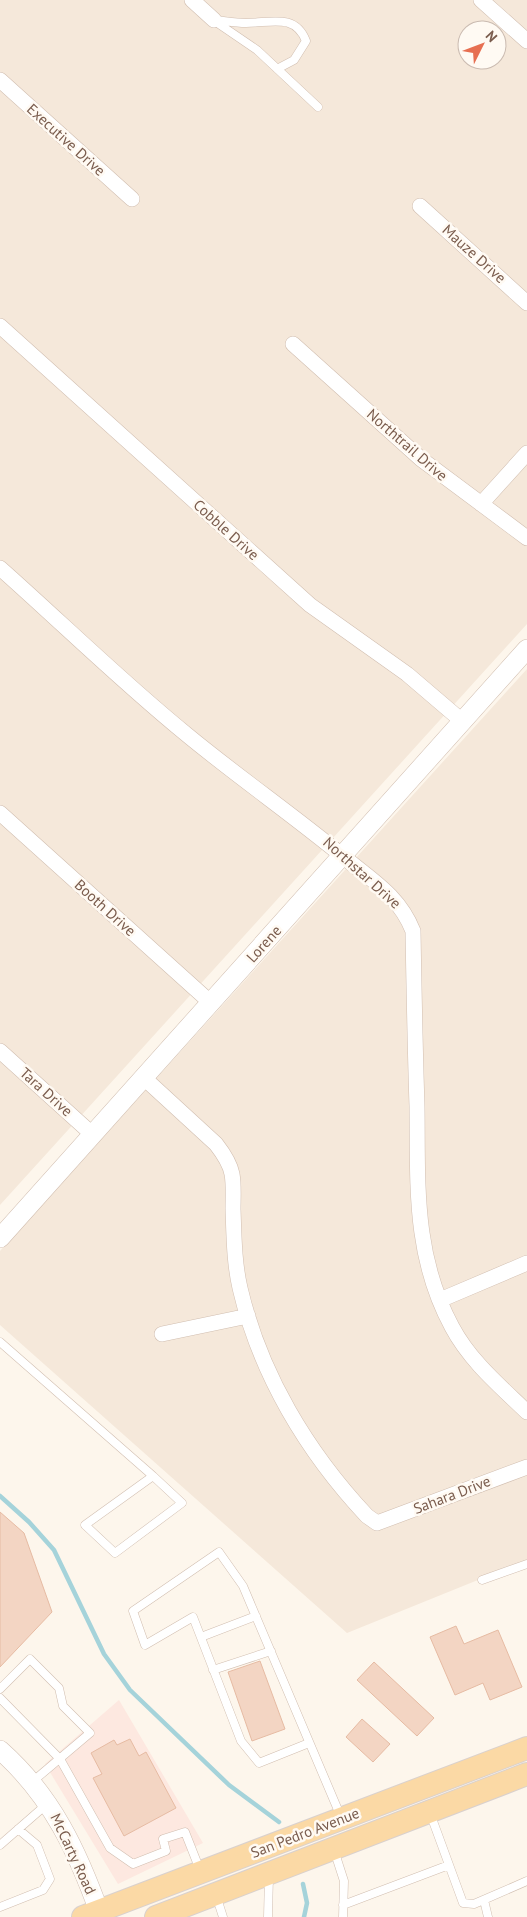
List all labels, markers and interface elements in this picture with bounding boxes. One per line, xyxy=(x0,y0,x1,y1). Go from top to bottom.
north arrow xyxy=(457,20,507,70)
text: N xyxy=(482,27,501,46)
street label: Executive Drive xyxy=(23,99,110,180)
street label: Mauze Drive xyxy=(439,220,510,287)
street label: Northtrail Drive xyxy=(363,404,452,485)
street label: Cobble Drive xyxy=(190,495,263,564)
street label: Northstar Drive xyxy=(319,833,405,913)
street label: Booth Drive xyxy=(71,875,140,940)
street label: Lorene xyxy=(242,921,285,966)
street label: Tara Drive xyxy=(16,1063,77,1120)
street label: Sahara Drive xyxy=(411,1471,493,1518)
street label: San Pedro Avenue xyxy=(248,1803,362,1862)
street label: McCarty Road xyxy=(46,1810,100,1897)

